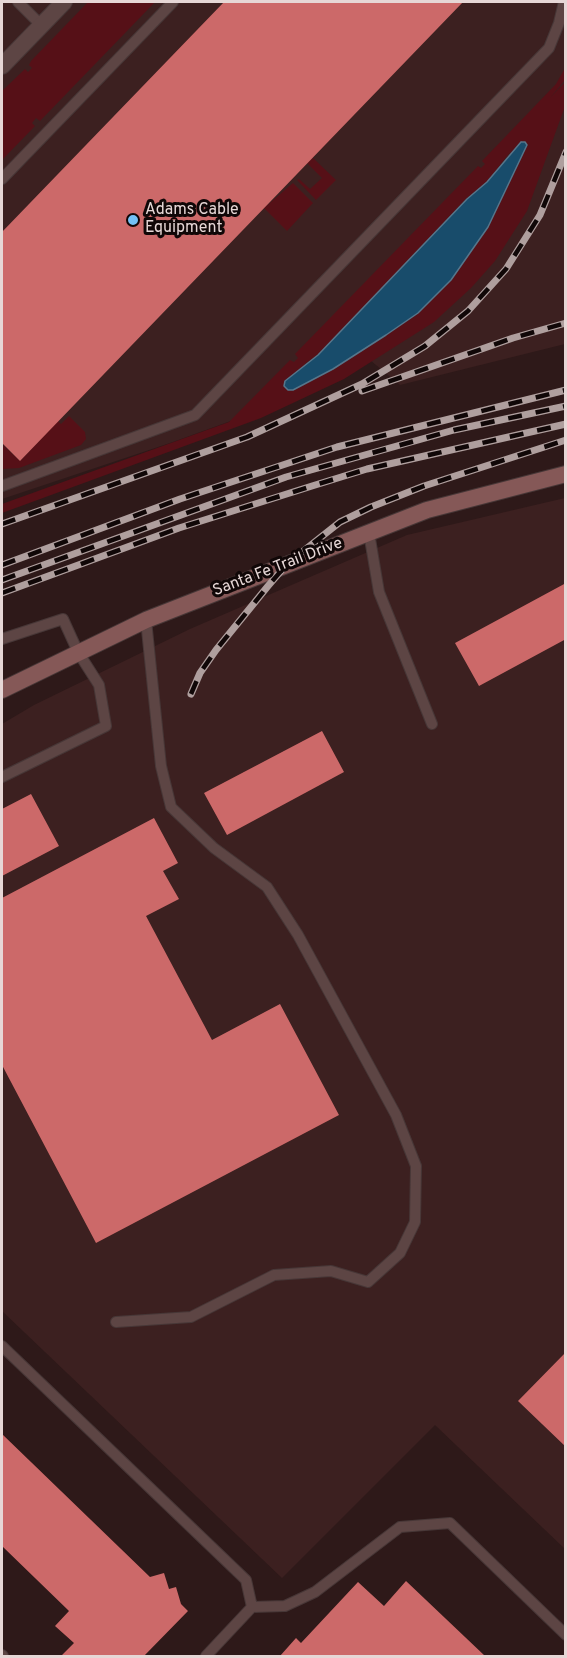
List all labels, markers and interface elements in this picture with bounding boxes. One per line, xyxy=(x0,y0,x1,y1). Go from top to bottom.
place label: Adams Cable Equipment xyxy=(145,201,239,239)
marker: Adams Cable Equipment xyxy=(126,213,140,227)
street label: Santa Fe Trail Drive xyxy=(210,534,346,602)

